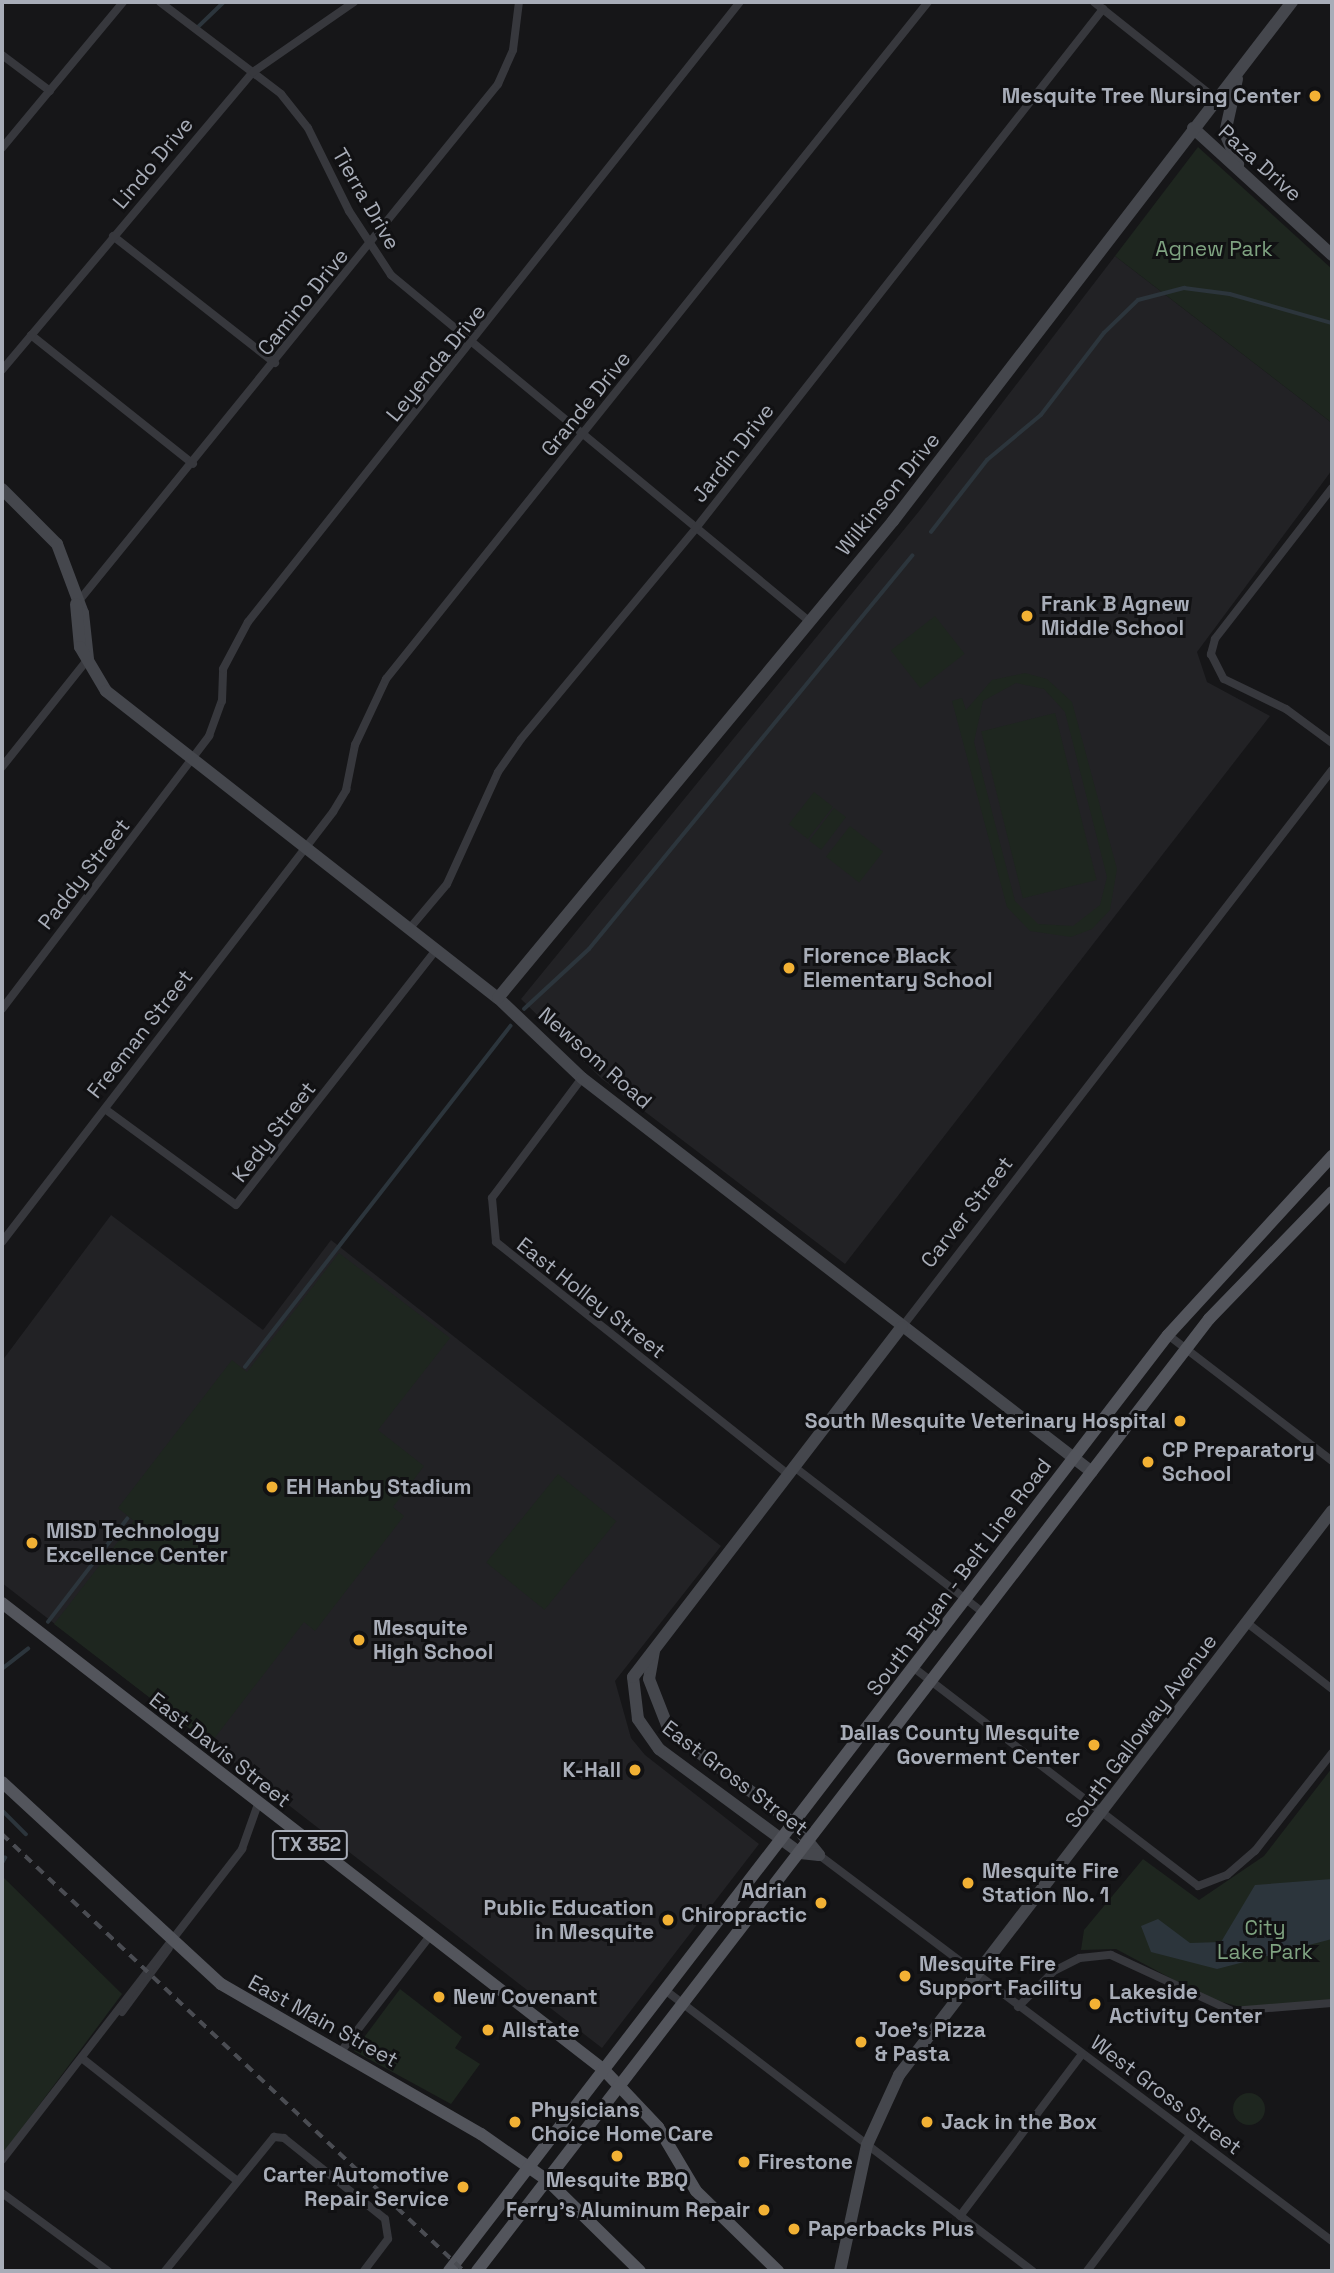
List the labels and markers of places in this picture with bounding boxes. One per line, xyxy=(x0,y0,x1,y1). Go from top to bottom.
place label: Mesquite Tree Nursing Center xyxy=(1001,83,1301,109)
marker: Mesquite Tree Nursing Center xyxy=(1307,88,1323,104)
place label: Frank B Agnew Middle School xyxy=(1041,591,1190,641)
marker: Frank B Agnew Middle School xyxy=(1019,608,1035,624)
place label: Florence Black Elementary School xyxy=(803,943,993,993)
marker: Florence Black Elementary School xyxy=(781,960,797,976)
place label: South Mesquite Veterinary Hospital xyxy=(805,1408,1166,1434)
marker: South Mesquite Veterinary Hospital xyxy=(1172,1413,1188,1429)
place label: CP Preparatory School xyxy=(1162,1437,1315,1487)
marker: CP Preparatory School xyxy=(1140,1454,1156,1470)
place label: EH Hanby Stadium xyxy=(286,1474,471,1500)
marker: EH Hanby Stadium xyxy=(264,1479,280,1495)
place label: MISD Technology Excellence Center xyxy=(46,1518,228,1568)
marker: MISD Technology Excellence Center xyxy=(24,1535,40,1551)
place label: Mesquite High School xyxy=(373,1615,493,1665)
marker: Mesquite High School xyxy=(351,1632,367,1648)
place label: Dallas County Mesquite Goverment Center xyxy=(840,1720,1080,1770)
marker: Dallas County Mesquite Goverment Center xyxy=(1086,1737,1102,1753)
place label: K-Hall xyxy=(562,1757,621,1783)
marker: K-Hall xyxy=(627,1762,643,1778)
place label: Mesquite Fire Station No. 1 xyxy=(982,1858,1119,1908)
marker: Mesquite Fire Station No. 1 xyxy=(960,1875,976,1891)
place label: Adrian Chiropractic xyxy=(681,1878,807,1928)
place label: Public Education in Mesquite xyxy=(484,1895,654,1945)
marker: Adrian Chiropractic xyxy=(813,1895,829,1911)
marker: Public Education in Mesquite xyxy=(660,1912,676,1928)
place label: Mesquite Fire Support Facility xyxy=(919,1951,1082,2001)
marker: Mesquite Fire Support Facility xyxy=(897,1968,913,1984)
place label: Lakeside Activity Center xyxy=(1109,1979,1262,2029)
place label: New Covenant xyxy=(453,1984,598,2010)
marker: New Covenant xyxy=(431,1989,447,2005)
marker: Lakeside Activity Center xyxy=(1087,1996,1103,2012)
place label: Allstate xyxy=(502,2017,580,2043)
place label: Joe's Pizza & Pasta xyxy=(875,2017,986,2067)
marker: Allstate xyxy=(480,2022,496,2038)
marker: Joe's Pizza & Pasta xyxy=(853,2034,869,2050)
place label: Physicians Choice Home Care xyxy=(531,2097,713,2147)
place label: Jack in the Box xyxy=(941,2109,1097,2135)
marker: Physicians Choice Home Care xyxy=(505,2112,525,2132)
marker: Jack in the Box xyxy=(919,2114,935,2130)
marker: Mesquite BBQ xyxy=(609,2148,625,2164)
place label: Firestone xyxy=(758,2149,853,2175)
marker: Firestone xyxy=(736,2154,752,2170)
place label: Carter Automotive Repair Service xyxy=(263,2162,449,2212)
place label: Mesquite BBQ xyxy=(546,2167,688,2193)
marker: Carter Automotive Repair Service xyxy=(455,2179,471,2195)
place label: Ferry's Aluminum Repair xyxy=(506,2197,750,2223)
marker: Ferry's Aluminum Repair xyxy=(756,2202,772,2218)
place label: Paperbacks Plus xyxy=(808,2216,974,2242)
marker: Paperbacks Plus xyxy=(786,2221,802,2237)

